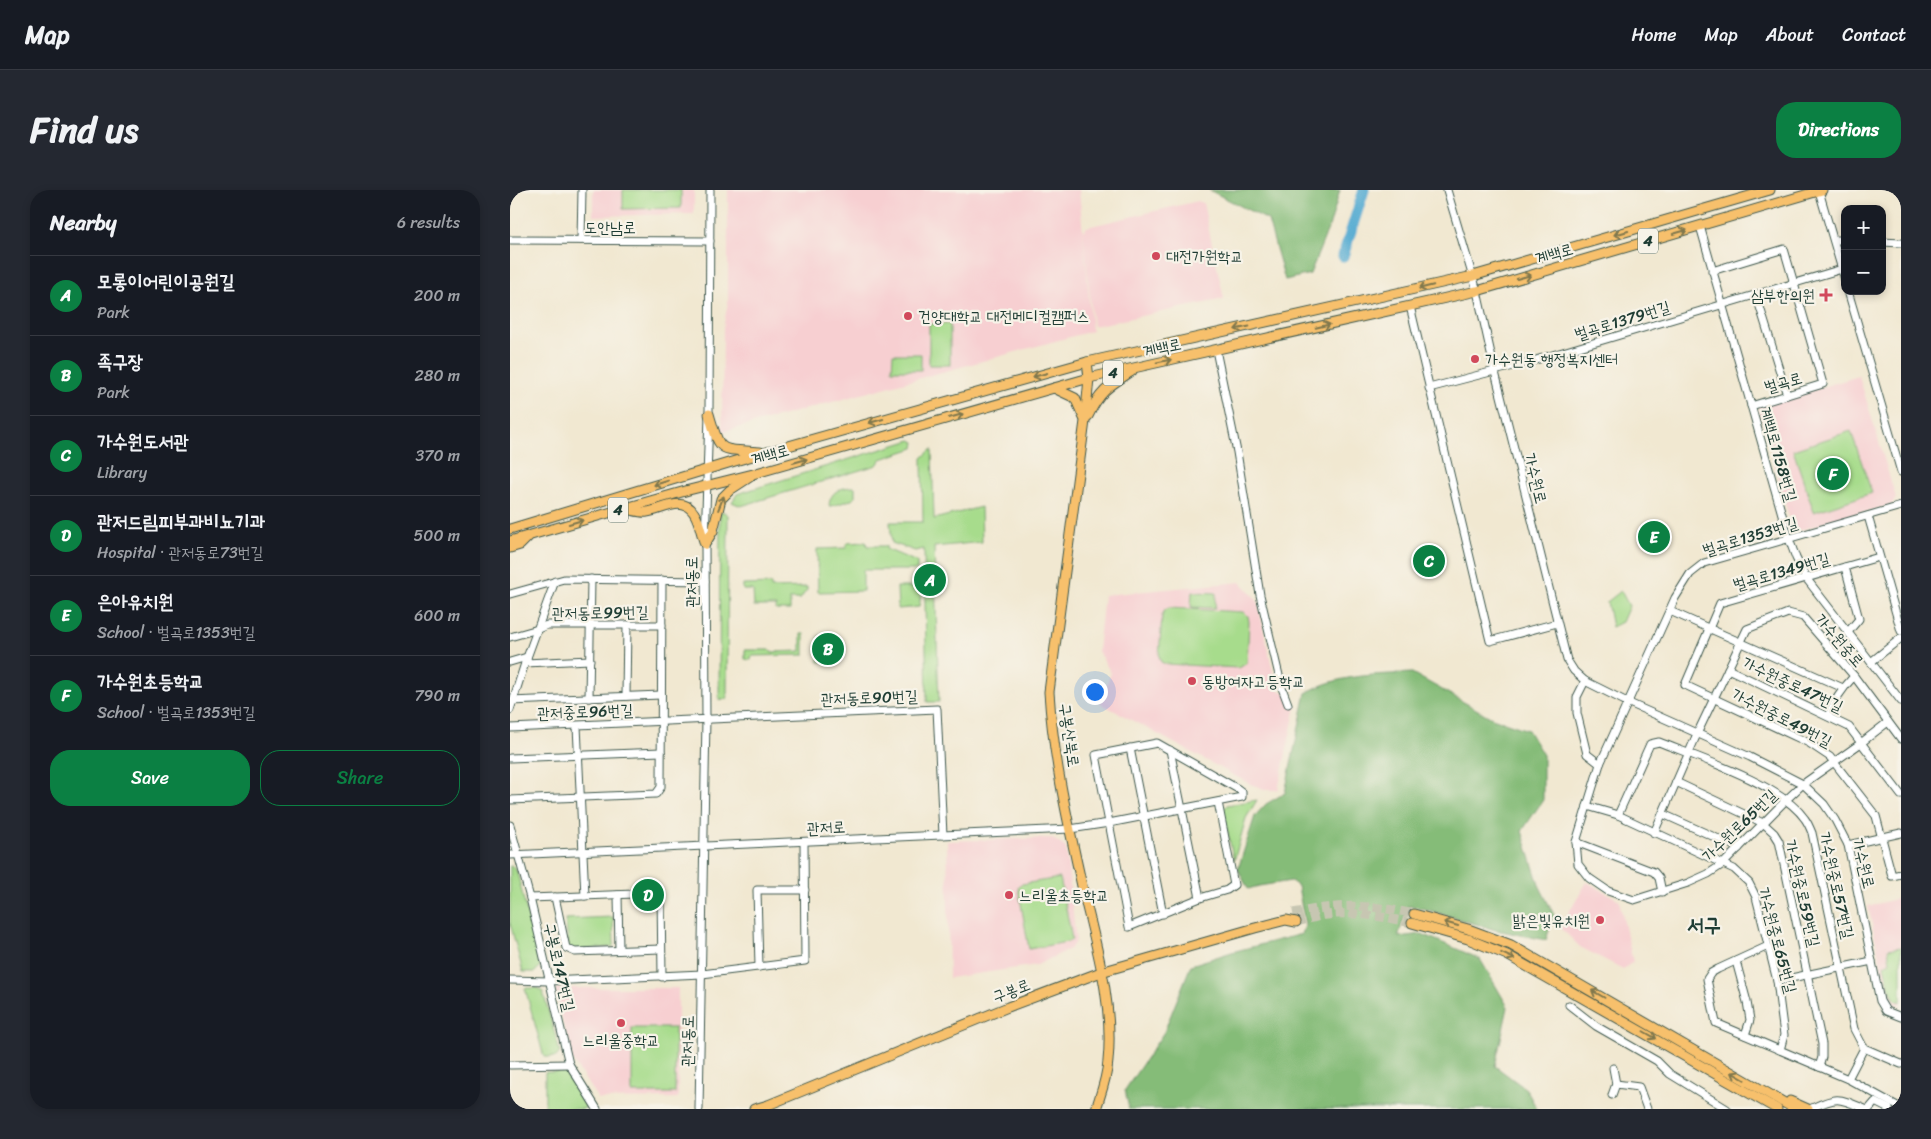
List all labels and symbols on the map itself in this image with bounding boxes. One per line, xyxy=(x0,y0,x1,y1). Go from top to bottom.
street label: 도안남로 xyxy=(584,213,636,242)
one-way arrow xyxy=(1671,226,1687,236)
road number: 4 xyxy=(1638,228,1658,254)
one-way arrow xyxy=(1614,229,1630,239)
street label: 계백로 xyxy=(1532,234,1577,273)
place label: 대전가원학교 xyxy=(1166,242,1243,271)
marker: 대전가원학교 xyxy=(1150,250,1162,262)
one-way arrow xyxy=(1515,272,1531,282)
place label: 삼부한의원 xyxy=(1751,281,1815,310)
one-way arrow xyxy=(1418,283,1434,292)
marker: 삼부한의원 xyxy=(1819,288,1833,302)
street label: 벌곡로1379번길 xyxy=(1571,292,1674,349)
place label: 건양대학교 대전메디컬캠퍼스 xyxy=(918,302,1090,331)
marker: 건양대학교 대전메디컬캠퍼스 xyxy=(902,310,914,322)
one-way arrow xyxy=(1314,321,1330,330)
one-way arrow xyxy=(1235,324,1251,333)
street label: 계백로 xyxy=(1140,329,1184,366)
place label: 가수원동 행정복지센터 xyxy=(1485,345,1618,374)
marker: 가수원동 행정복지센터 xyxy=(1469,353,1481,365)
one-way arrow xyxy=(1156,356,1172,366)
road number: 4 xyxy=(1103,360,1123,386)
street label: 벌곡로 xyxy=(1761,363,1806,402)
one-way arrow xyxy=(1033,371,1049,381)
street label: 계백로1158번길 xyxy=(1751,403,1806,505)
one-way arrow xyxy=(948,410,964,420)
one-way arrow xyxy=(869,417,885,427)
street label: 계백로 xyxy=(748,435,793,474)
street label: 가수원로 xyxy=(1515,450,1556,507)
one-way arrow xyxy=(792,455,808,465)
pin: F xyxy=(1817,455,1849,493)
one-way arrow xyxy=(653,479,669,489)
one-way arrow xyxy=(717,496,726,511)
road number: 4 xyxy=(608,498,628,522)
street label: 벌곡로1353번길 xyxy=(1699,508,1802,565)
one-way arrow xyxy=(568,516,584,526)
pin: E xyxy=(1638,518,1670,556)
pin: C xyxy=(1413,542,1445,580)
street label: 벌곡로1349번길 xyxy=(1729,544,1833,599)
street label: 관저동로 xyxy=(677,556,706,608)
pin: A xyxy=(914,561,946,599)
street label: 관저동로99번길 xyxy=(551,597,649,628)
street label: 가수원중로 xyxy=(1808,607,1872,674)
pin: B xyxy=(812,630,844,668)
street label: 가수원중로47번길 xyxy=(1737,648,1849,721)
place label: 동방여자고등학교 xyxy=(1202,667,1305,696)
marker: 동방여자고등학교 xyxy=(1186,675,1198,687)
your location xyxy=(1082,679,1108,705)
street label: 가수원중로49번길 xyxy=(1726,680,1837,755)
street label: 관저동로90번길 xyxy=(820,681,918,714)
street label: 관저중로96번길 xyxy=(536,695,634,728)
street label: 구봉산북로 xyxy=(1051,701,1088,769)
street label: 가수원로65번길 xyxy=(1695,781,1784,869)
street label: 관저로 xyxy=(806,812,846,843)
street label: 가수원중로57번길 xyxy=(1810,829,1863,942)
street label: 가수원로 xyxy=(1843,835,1884,892)
street label: 가수원중로59번길 xyxy=(1776,836,1829,950)
pin: D xyxy=(632,876,664,914)
place label: 느리울초등학교 xyxy=(1019,881,1109,910)
street label: 가수원중로65번길 xyxy=(1749,884,1806,997)
marker: 느리울초등학교 xyxy=(1003,889,1015,901)
place label: 밝은빛유치원 xyxy=(1513,906,1590,935)
district label: 서구 xyxy=(1687,906,1721,944)
marker: 밝은빛유치원 xyxy=(1594,914,1606,926)
one-way arrow xyxy=(1444,919,1460,929)
street label: 구봉로147번길 xyxy=(535,920,584,1015)
one-way arrow xyxy=(1500,952,1515,961)
street label: 구봉로 xyxy=(988,970,1034,1011)
one-way arrow xyxy=(1591,988,1605,998)
street label: 관저동로 xyxy=(673,1015,702,1067)
marker: 느리울중학교 xyxy=(615,1017,627,1029)
place label: 느리울중학교 xyxy=(582,1026,660,1055)
one-way arrow xyxy=(1642,1031,1656,1041)
one-way arrow xyxy=(1731,1070,1746,1080)

